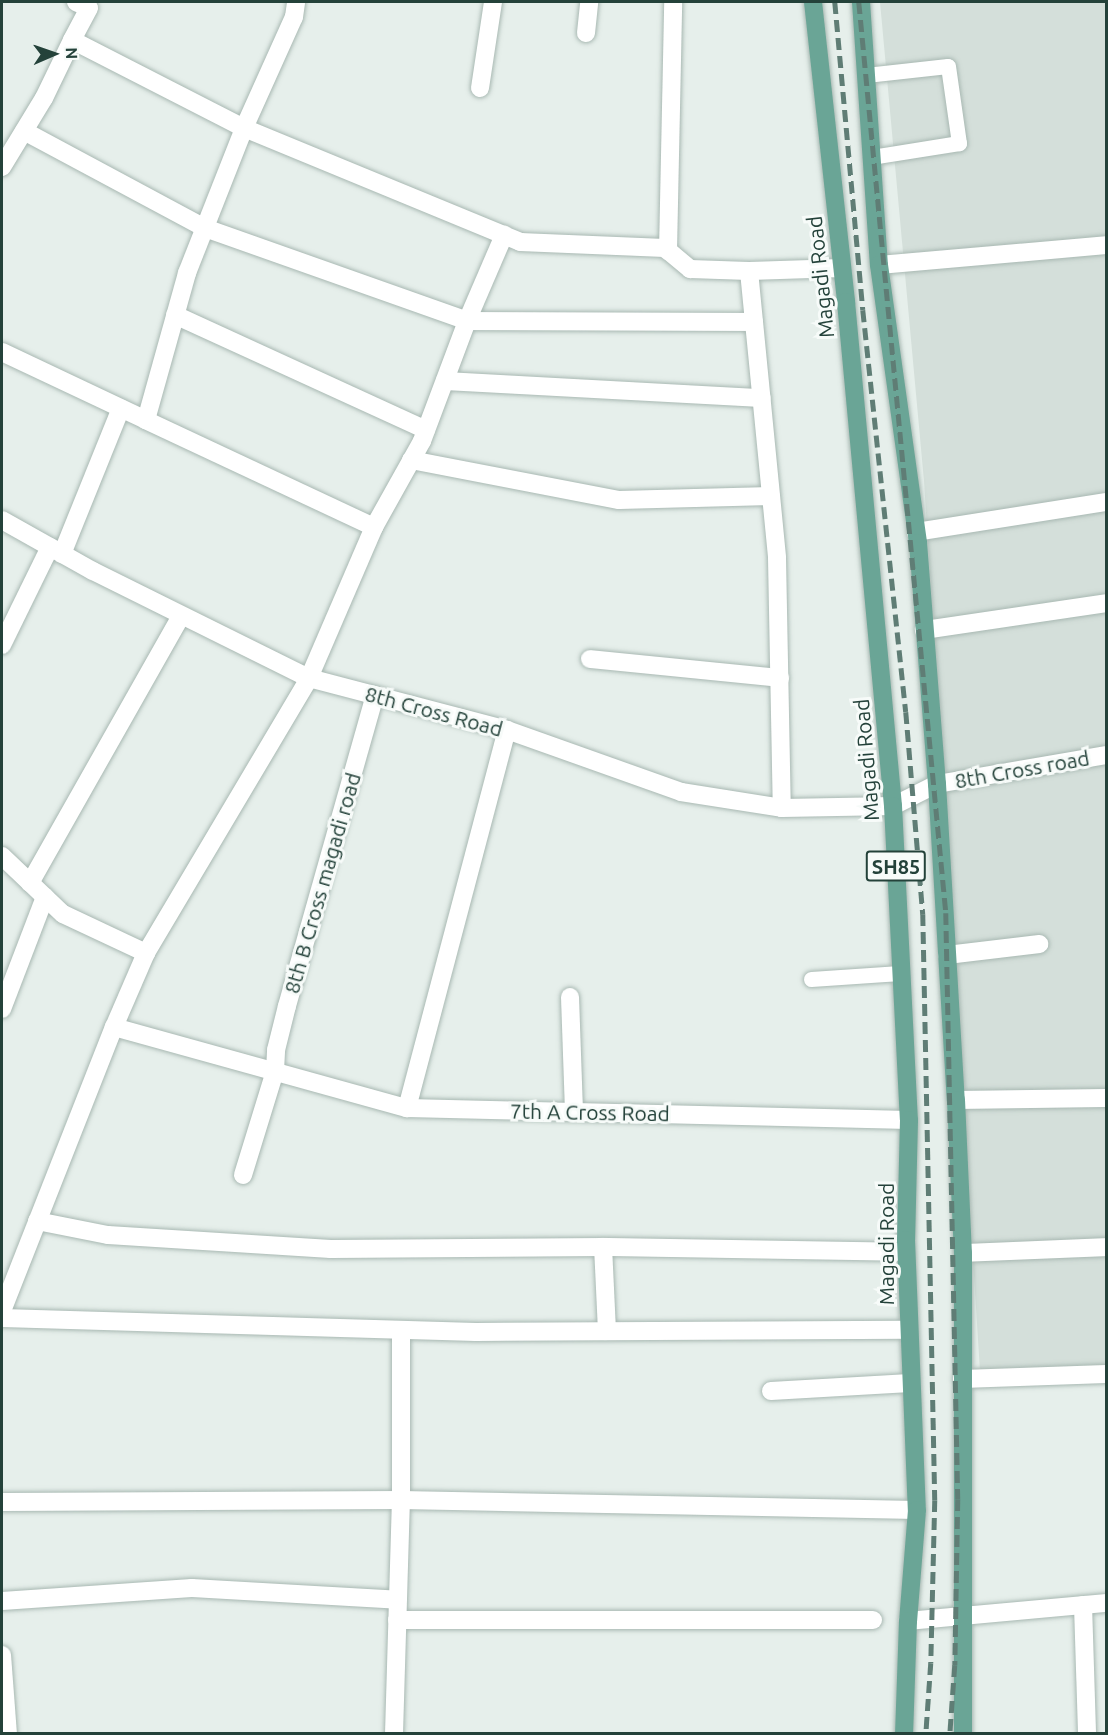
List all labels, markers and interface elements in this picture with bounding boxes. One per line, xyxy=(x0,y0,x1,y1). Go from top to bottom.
north arrow xyxy=(24,24,84,84)
text: N xyxy=(63,47,81,60)
street label: Magadi Road xyxy=(801,215,839,339)
street label: 8th Cross Road xyxy=(362,681,506,741)
street label: Magadi Road xyxy=(848,698,884,822)
street label: 8th Cross road xyxy=(953,745,1091,793)
street label: 8th B Cross magadi road xyxy=(278,770,366,996)
road number: SH85 xyxy=(864,849,928,883)
street label: 7th A Cross Road xyxy=(510,1098,670,1126)
street label: Magadi Road xyxy=(873,1183,899,1305)

